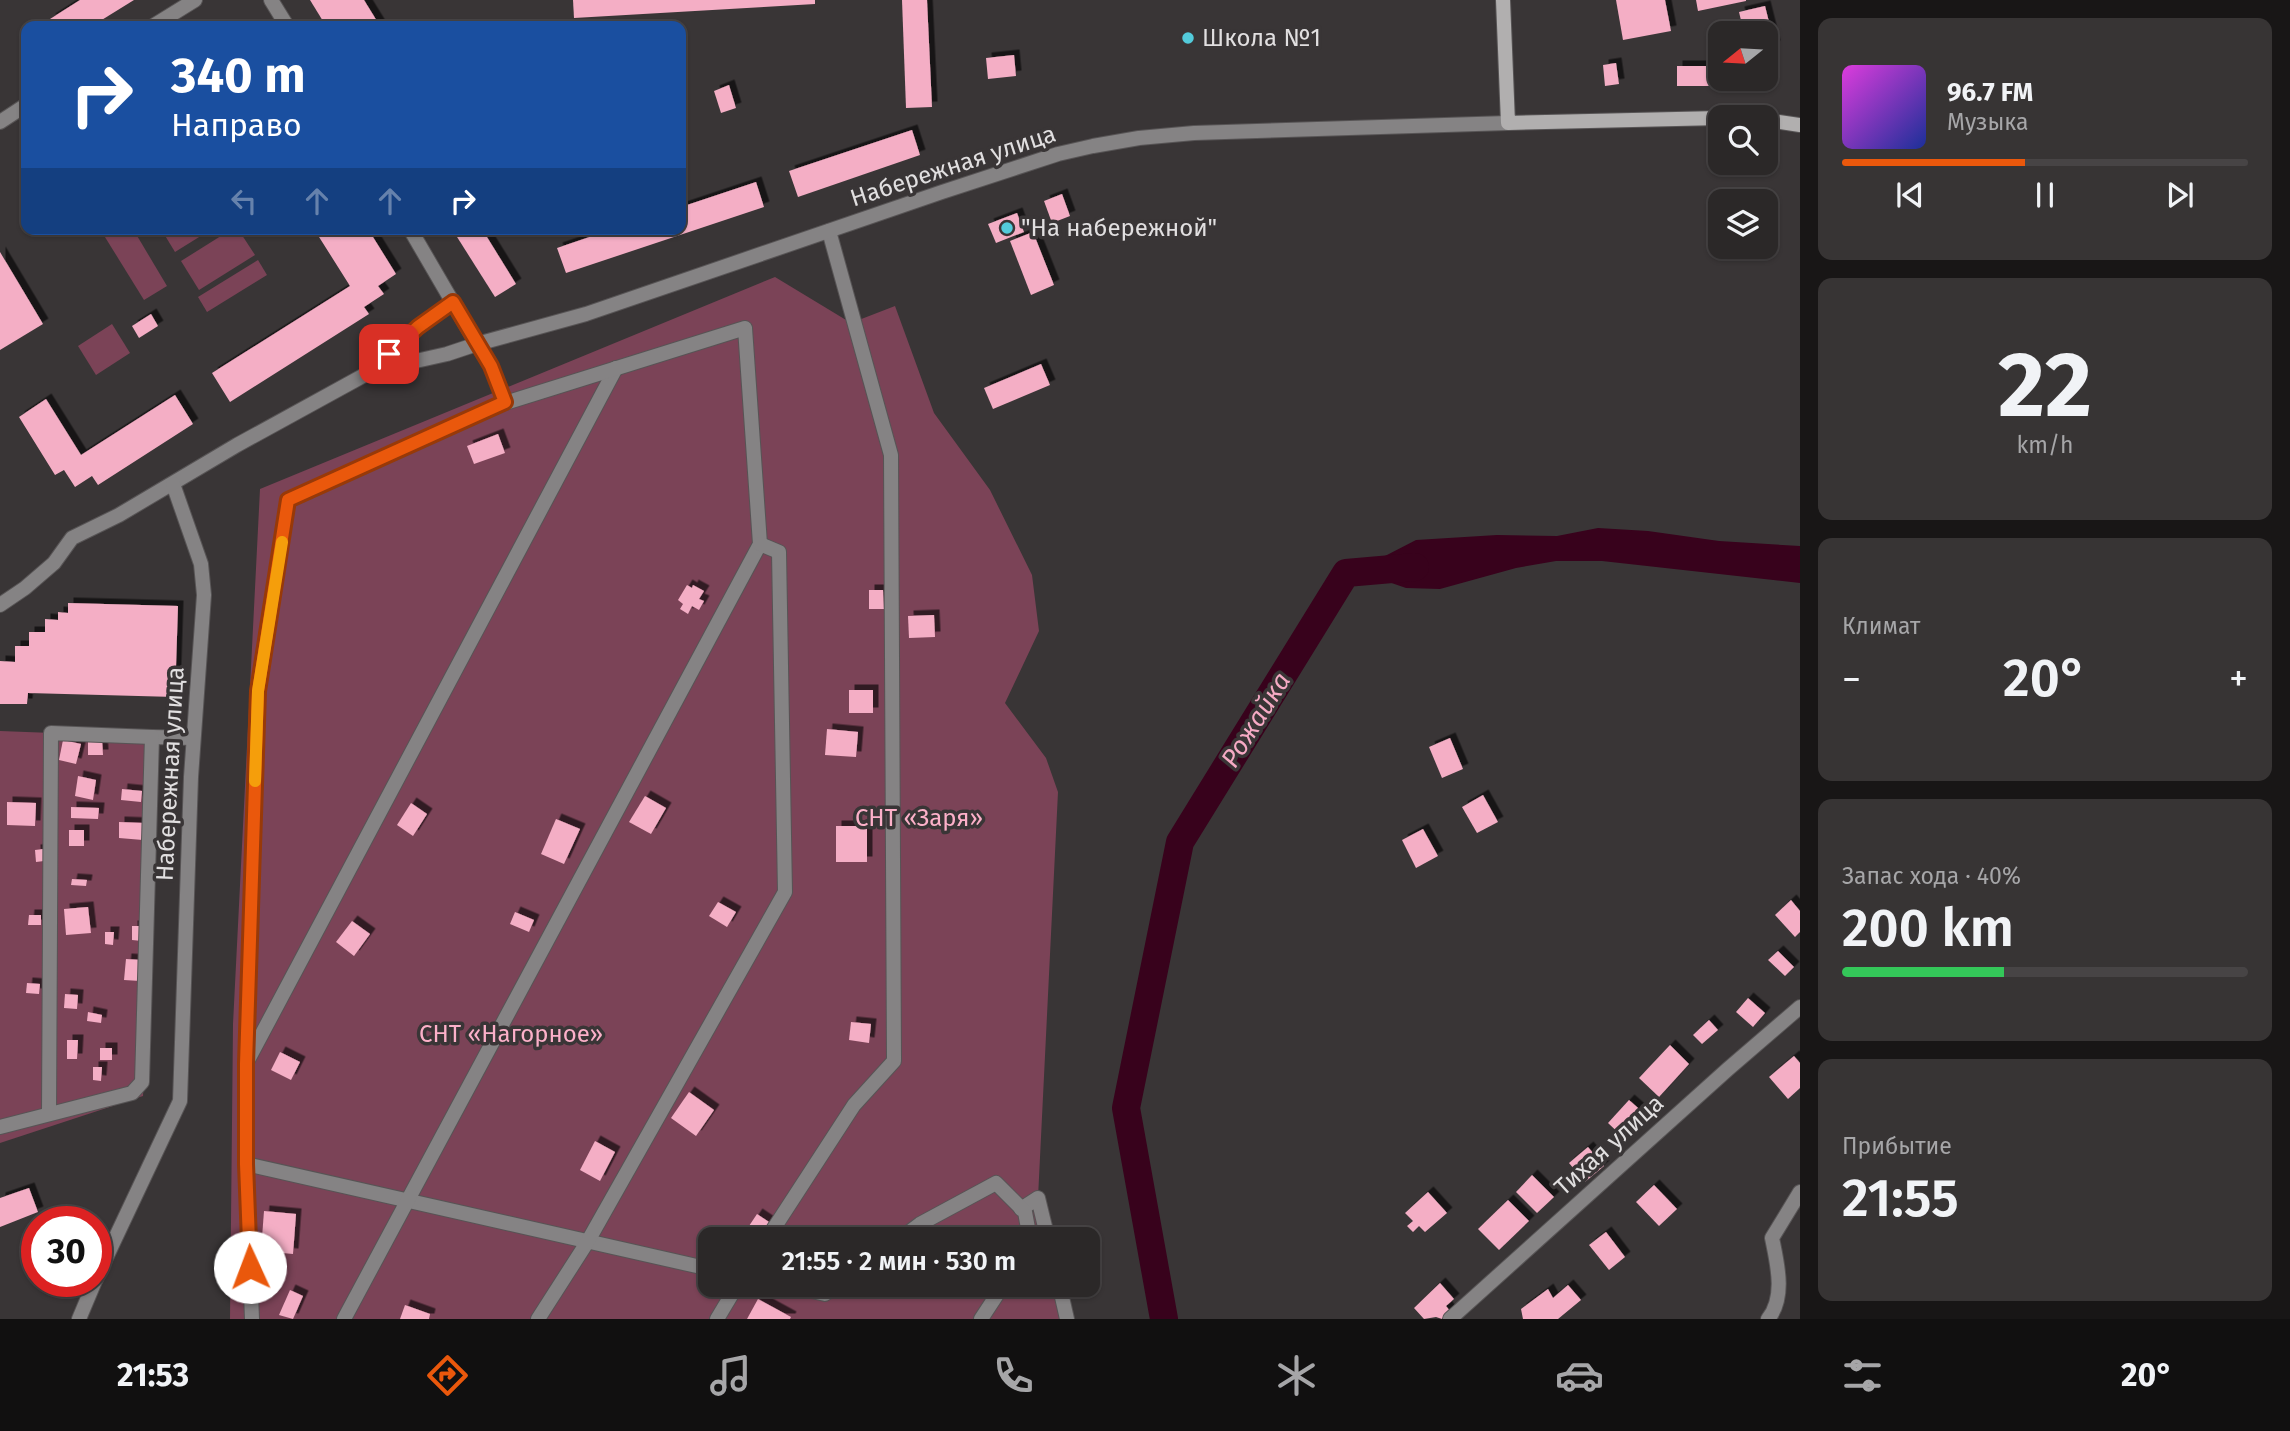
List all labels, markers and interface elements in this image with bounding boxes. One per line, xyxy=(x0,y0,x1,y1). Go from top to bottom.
north arrow xyxy=(1708,21,1778,91)
map controls xyxy=(1708,21,1778,259)
place label: Школа №1 xyxy=(1202,24,1321,52)
marker: Школа №1 xyxy=(1180,30,1196,46)
text: 340 m xyxy=(171,46,306,105)
icon: right xyxy=(56,49,147,140)
text: 96.7 FM xyxy=(1947,77,2033,108)
button: search xyxy=(1708,105,1778,175)
text: Направо xyxy=(171,106,302,144)
text: Музыка xyxy=(1947,108,2028,136)
street label: Набережная улица xyxy=(847,120,1059,212)
icon: previous xyxy=(1891,176,1929,214)
icon: pause xyxy=(2026,176,2064,214)
icon: next xyxy=(2161,176,2199,214)
icon: left xyxy=(225,182,263,220)
icon: ahead xyxy=(298,182,336,220)
icon: ahead xyxy=(371,182,409,220)
icon: right xyxy=(444,182,482,220)
button: layers xyxy=(1708,189,1778,259)
place label: "На набережной" xyxy=(1021,214,1217,242)
marker: "На набережной" xyxy=(999,220,1015,236)
pin xyxy=(359,324,419,384)
text: 22 xyxy=(1998,331,2092,440)
icon: arrive xyxy=(370,335,408,373)
text: km/h xyxy=(2017,431,2073,459)
text: Климат xyxy=(1842,612,1920,640)
text: 20° xyxy=(2003,647,2087,710)
text: − xyxy=(1842,656,1861,702)
text: + xyxy=(2229,656,2248,702)
street label: Набережная улица xyxy=(150,666,190,882)
water label: Рожайка xyxy=(1215,667,1297,773)
park label: СНТ «Заря» xyxy=(855,804,983,832)
text: Запас хода · 40% xyxy=(1842,862,2021,890)
text: 200 km xyxy=(1842,897,2014,960)
park label: СНТ «Нагорное» xyxy=(419,1020,603,1048)
street label: Тихая улица xyxy=(1549,1089,1669,1201)
text: Прибытие xyxy=(1842,1132,1952,1160)
text: 21:55 xyxy=(1842,1167,1959,1230)
speed limit sign: 30 xyxy=(21,1206,112,1297)
position arrow xyxy=(213,1230,287,1304)
text: 21:55 · 2 мин · 530 m xyxy=(782,1246,1016,1277)
icon: directions xyxy=(423,1351,472,1400)
icon: music xyxy=(706,1351,755,1400)
icon: phone xyxy=(989,1351,1038,1400)
icon: climate xyxy=(1272,1351,1321,1400)
icon: car xyxy=(1555,1351,1604,1400)
icon: filters xyxy=(1838,1351,1887,1400)
text: 21:53 xyxy=(117,1356,189,1394)
text: 20° xyxy=(2121,1356,2173,1394)

